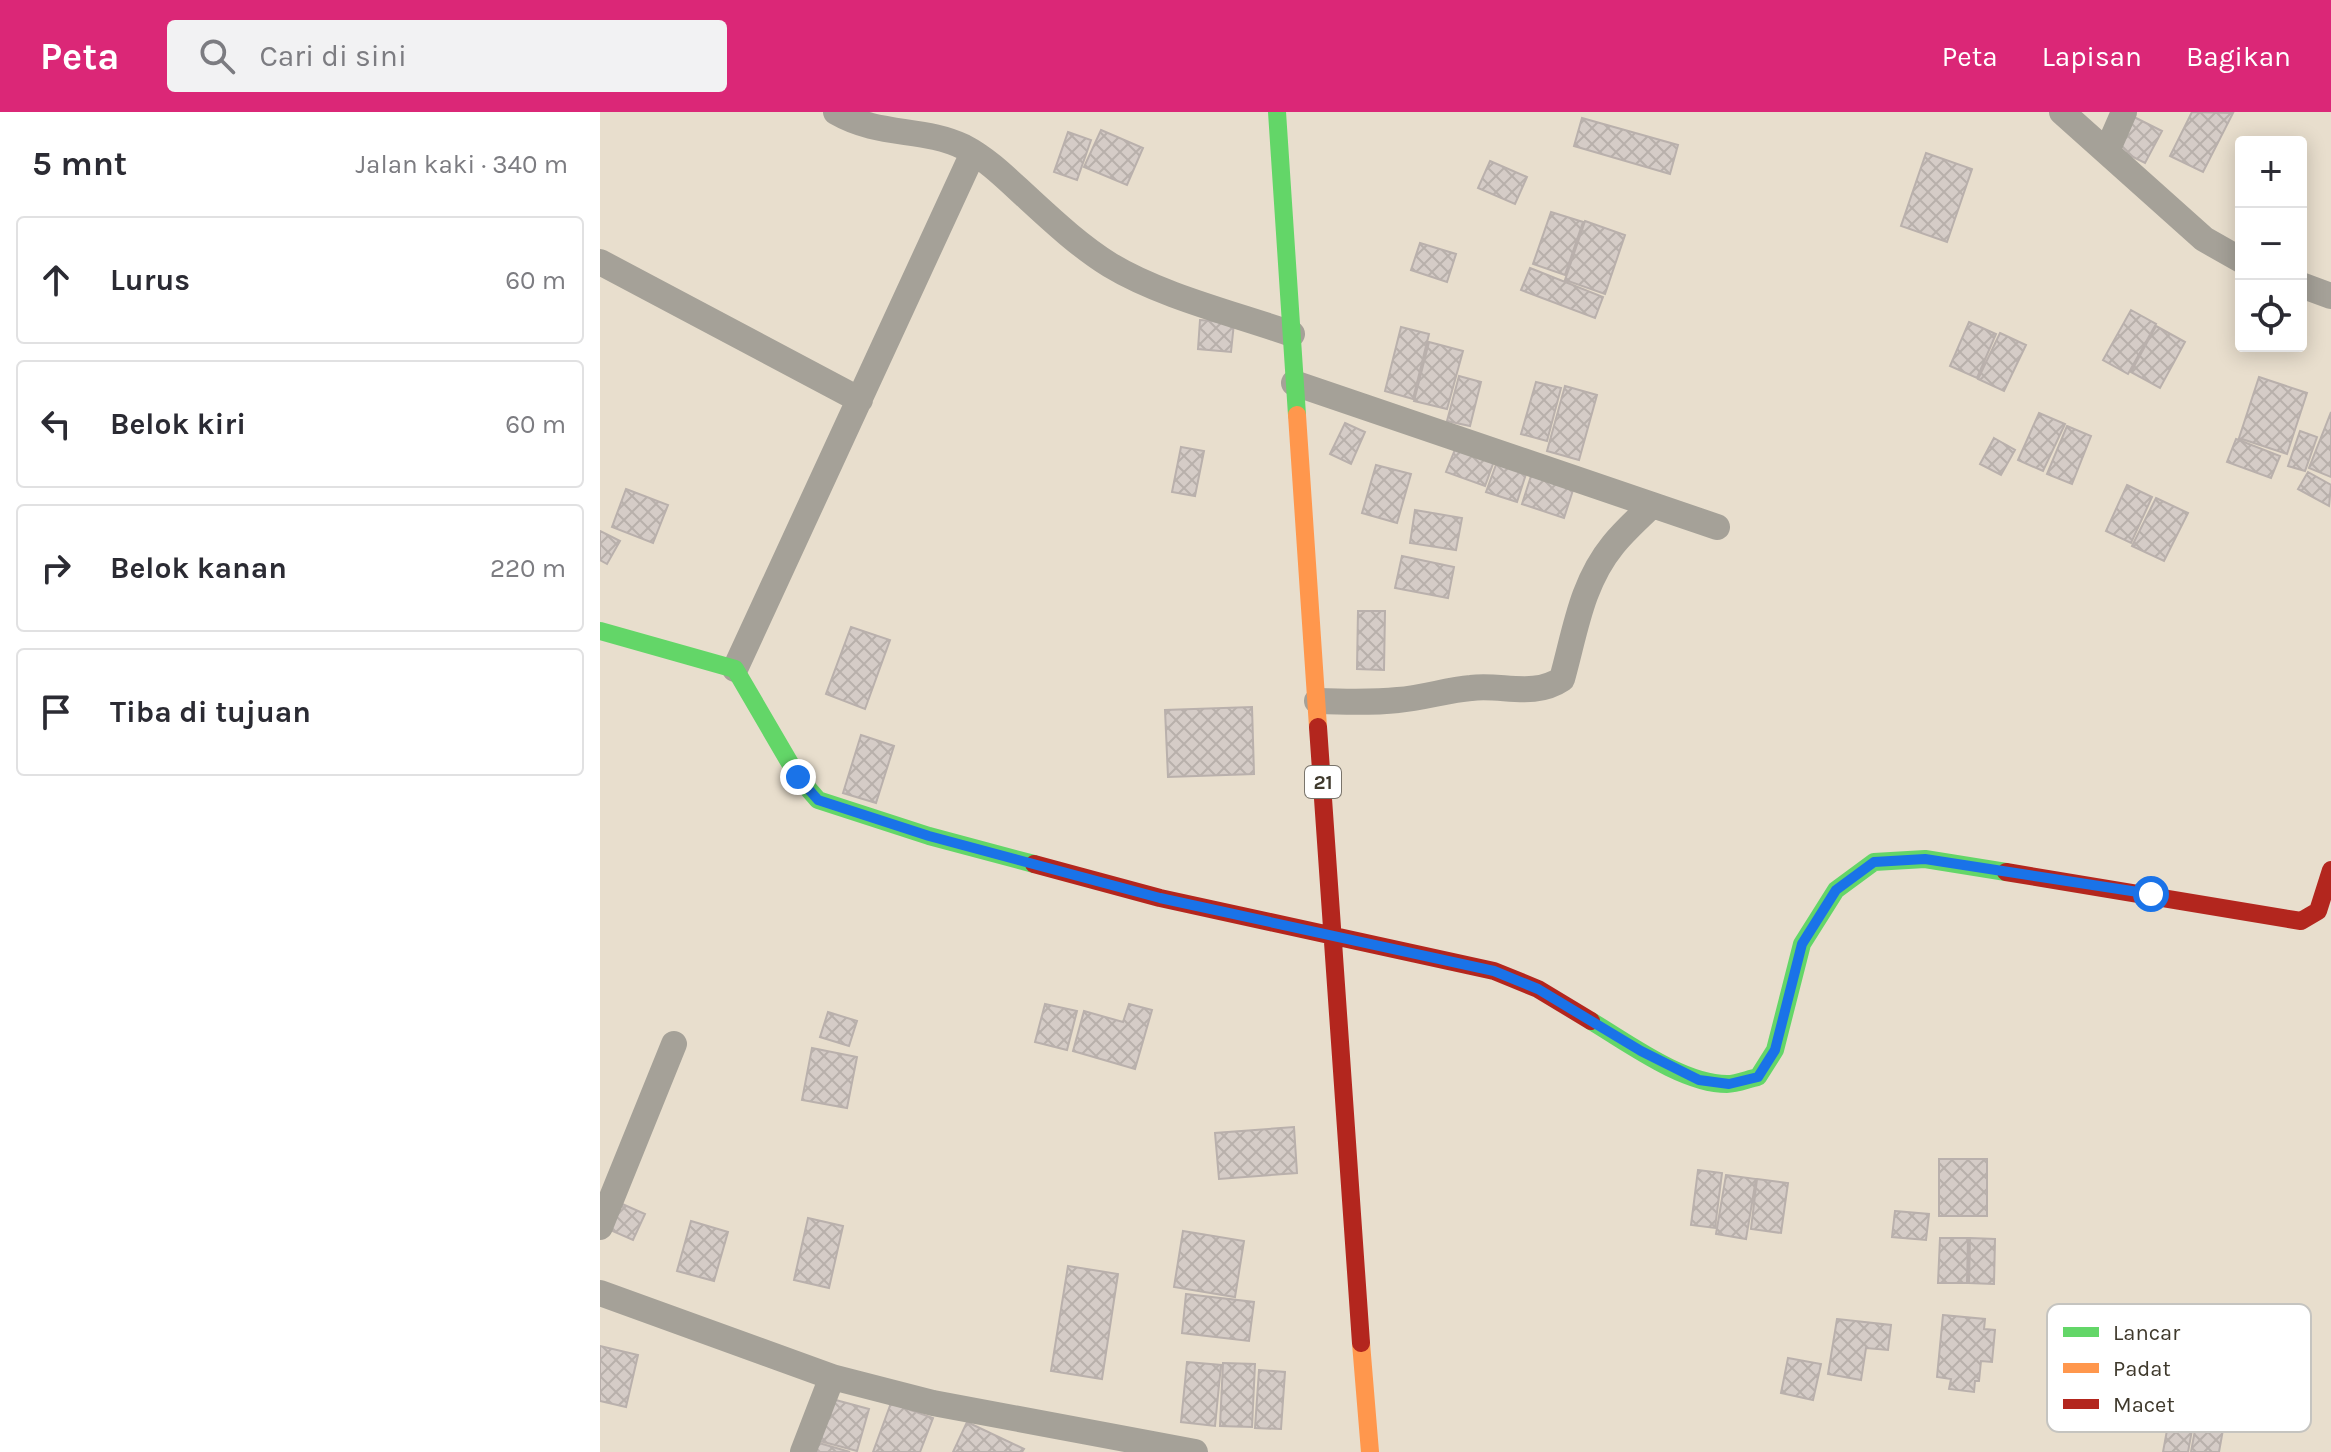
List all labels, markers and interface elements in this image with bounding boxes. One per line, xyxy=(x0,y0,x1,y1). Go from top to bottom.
search box xyxy=(167,20,727,92)
text: Peta xyxy=(40,34,119,79)
icon: search xyxy=(195,34,239,78)
text: Cari di sini xyxy=(259,38,407,74)
text: Peta xyxy=(1942,40,1998,73)
text: Lapisan xyxy=(2042,40,2142,73)
text: Bagikan xyxy=(2186,40,2291,73)
map controls xyxy=(2235,136,2307,352)
button: + xyxy=(2235,136,2307,208)
text: 5 mnt xyxy=(32,144,127,184)
text: Jalan kaki · 340 m xyxy=(356,149,568,180)
button: − xyxy=(2235,208,2307,280)
icon: ahead xyxy=(34,258,78,302)
text: Lurus xyxy=(110,262,190,298)
text: 60 m xyxy=(505,265,566,296)
button: locate xyxy=(2235,280,2307,352)
icon: left xyxy=(34,402,78,446)
text: Belok kiri xyxy=(110,406,246,442)
text: 60 m xyxy=(505,409,566,440)
icon: right xyxy=(34,546,78,590)
text: Belok kanan xyxy=(110,550,287,586)
text: 220 m xyxy=(490,553,566,584)
icon: arrive xyxy=(34,690,78,734)
text: Tiba di tujuan xyxy=(110,694,311,730)
route end xyxy=(780,759,816,795)
road number: 21 xyxy=(1305,766,1341,798)
route start xyxy=(2133,876,2169,912)
legend xyxy=(2047,1304,2311,1432)
text: Lancar xyxy=(2113,1320,2180,1346)
text: Padat xyxy=(2113,1356,2171,1382)
text: Macet xyxy=(2113,1392,2175,1418)

